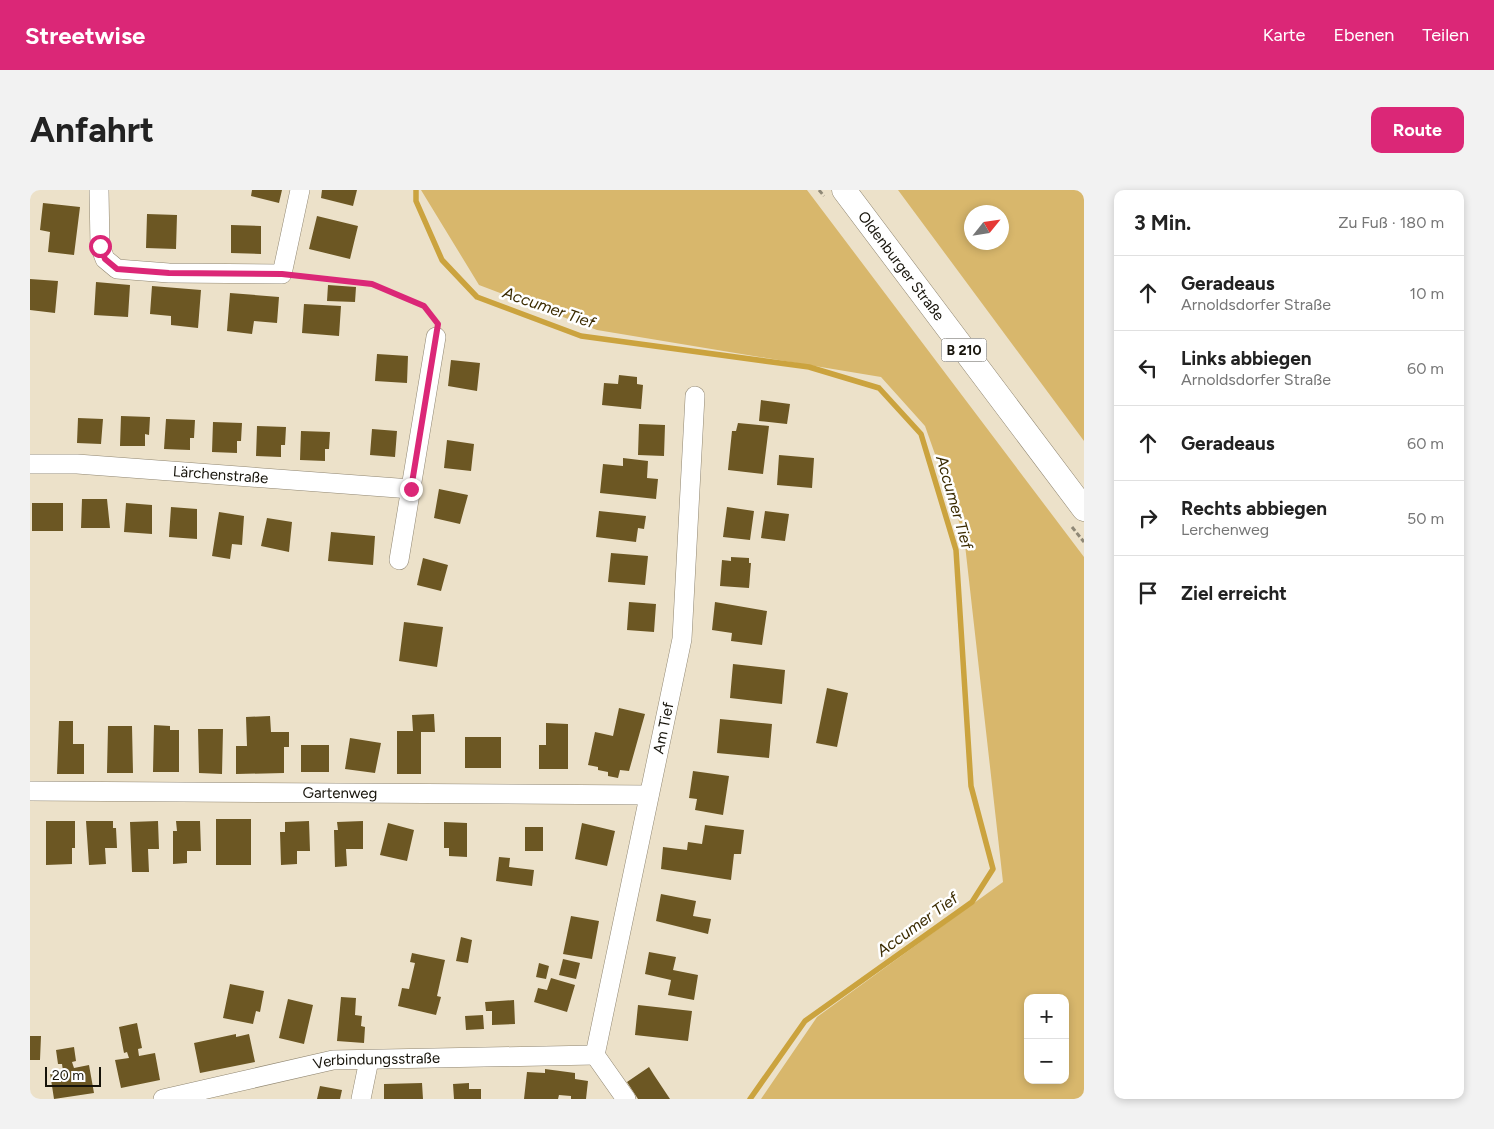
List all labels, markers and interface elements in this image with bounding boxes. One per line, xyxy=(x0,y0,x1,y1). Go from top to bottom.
text: Streetwise xyxy=(25,21,145,50)
text: Karte xyxy=(1263,24,1305,46)
text: Ebenen xyxy=(1333,24,1394,46)
text: Teilen xyxy=(1422,24,1469,46)
button: Route xyxy=(1371,107,1464,153)
text: Anfahrt xyxy=(30,109,154,151)
north arrow xyxy=(964,205,1009,250)
street label: Oldenburger Straße xyxy=(854,207,948,324)
text: 3 Min. xyxy=(1134,210,1191,235)
text: Zu Fuß · 180 m xyxy=(1338,213,1444,232)
route start xyxy=(89,235,112,258)
text: Geradeaus xyxy=(1181,272,1275,295)
icon: ahead xyxy=(1134,279,1162,307)
water label: Accumer Tief xyxy=(499,283,599,333)
text: 10 m xyxy=(1410,284,1444,303)
text: Arnoldsdorfer Straße xyxy=(1181,295,1331,314)
road number: B 210 xyxy=(942,338,986,362)
text: Links abbiegen xyxy=(1181,347,1312,370)
icon: left xyxy=(1134,354,1162,382)
text: 60 m xyxy=(1407,359,1444,378)
text: Arnoldsdorfer Straße xyxy=(1181,370,1331,389)
icon: ahead xyxy=(1134,429,1162,457)
text: Geradeaus xyxy=(1181,432,1275,455)
text: 60 m xyxy=(1407,434,1444,453)
water label: Accumer Tief xyxy=(932,452,977,553)
street label: Lärchenstraße xyxy=(172,462,269,487)
route end xyxy=(400,478,423,501)
text: Rechts abbiegen xyxy=(1181,497,1327,520)
icon: right xyxy=(1134,504,1162,532)
text: 50 m xyxy=(1407,509,1444,528)
text: Lerchenweg xyxy=(1181,520,1269,539)
icon: arrive xyxy=(1134,579,1162,607)
text: Ziel erreicht xyxy=(1181,582,1287,605)
street label: Am Tief xyxy=(649,700,678,755)
street label: Gartenweg xyxy=(303,784,377,802)
water label: Accumer Tief xyxy=(872,887,963,961)
map controls xyxy=(1024,994,1069,1084)
button: + xyxy=(1024,994,1069,1039)
button: − xyxy=(1024,1039,1069,1084)
street label: Verbindungsstraße xyxy=(311,1049,440,1073)
scale bar xyxy=(45,1064,101,1087)
text: 20 m xyxy=(52,1067,84,1084)

